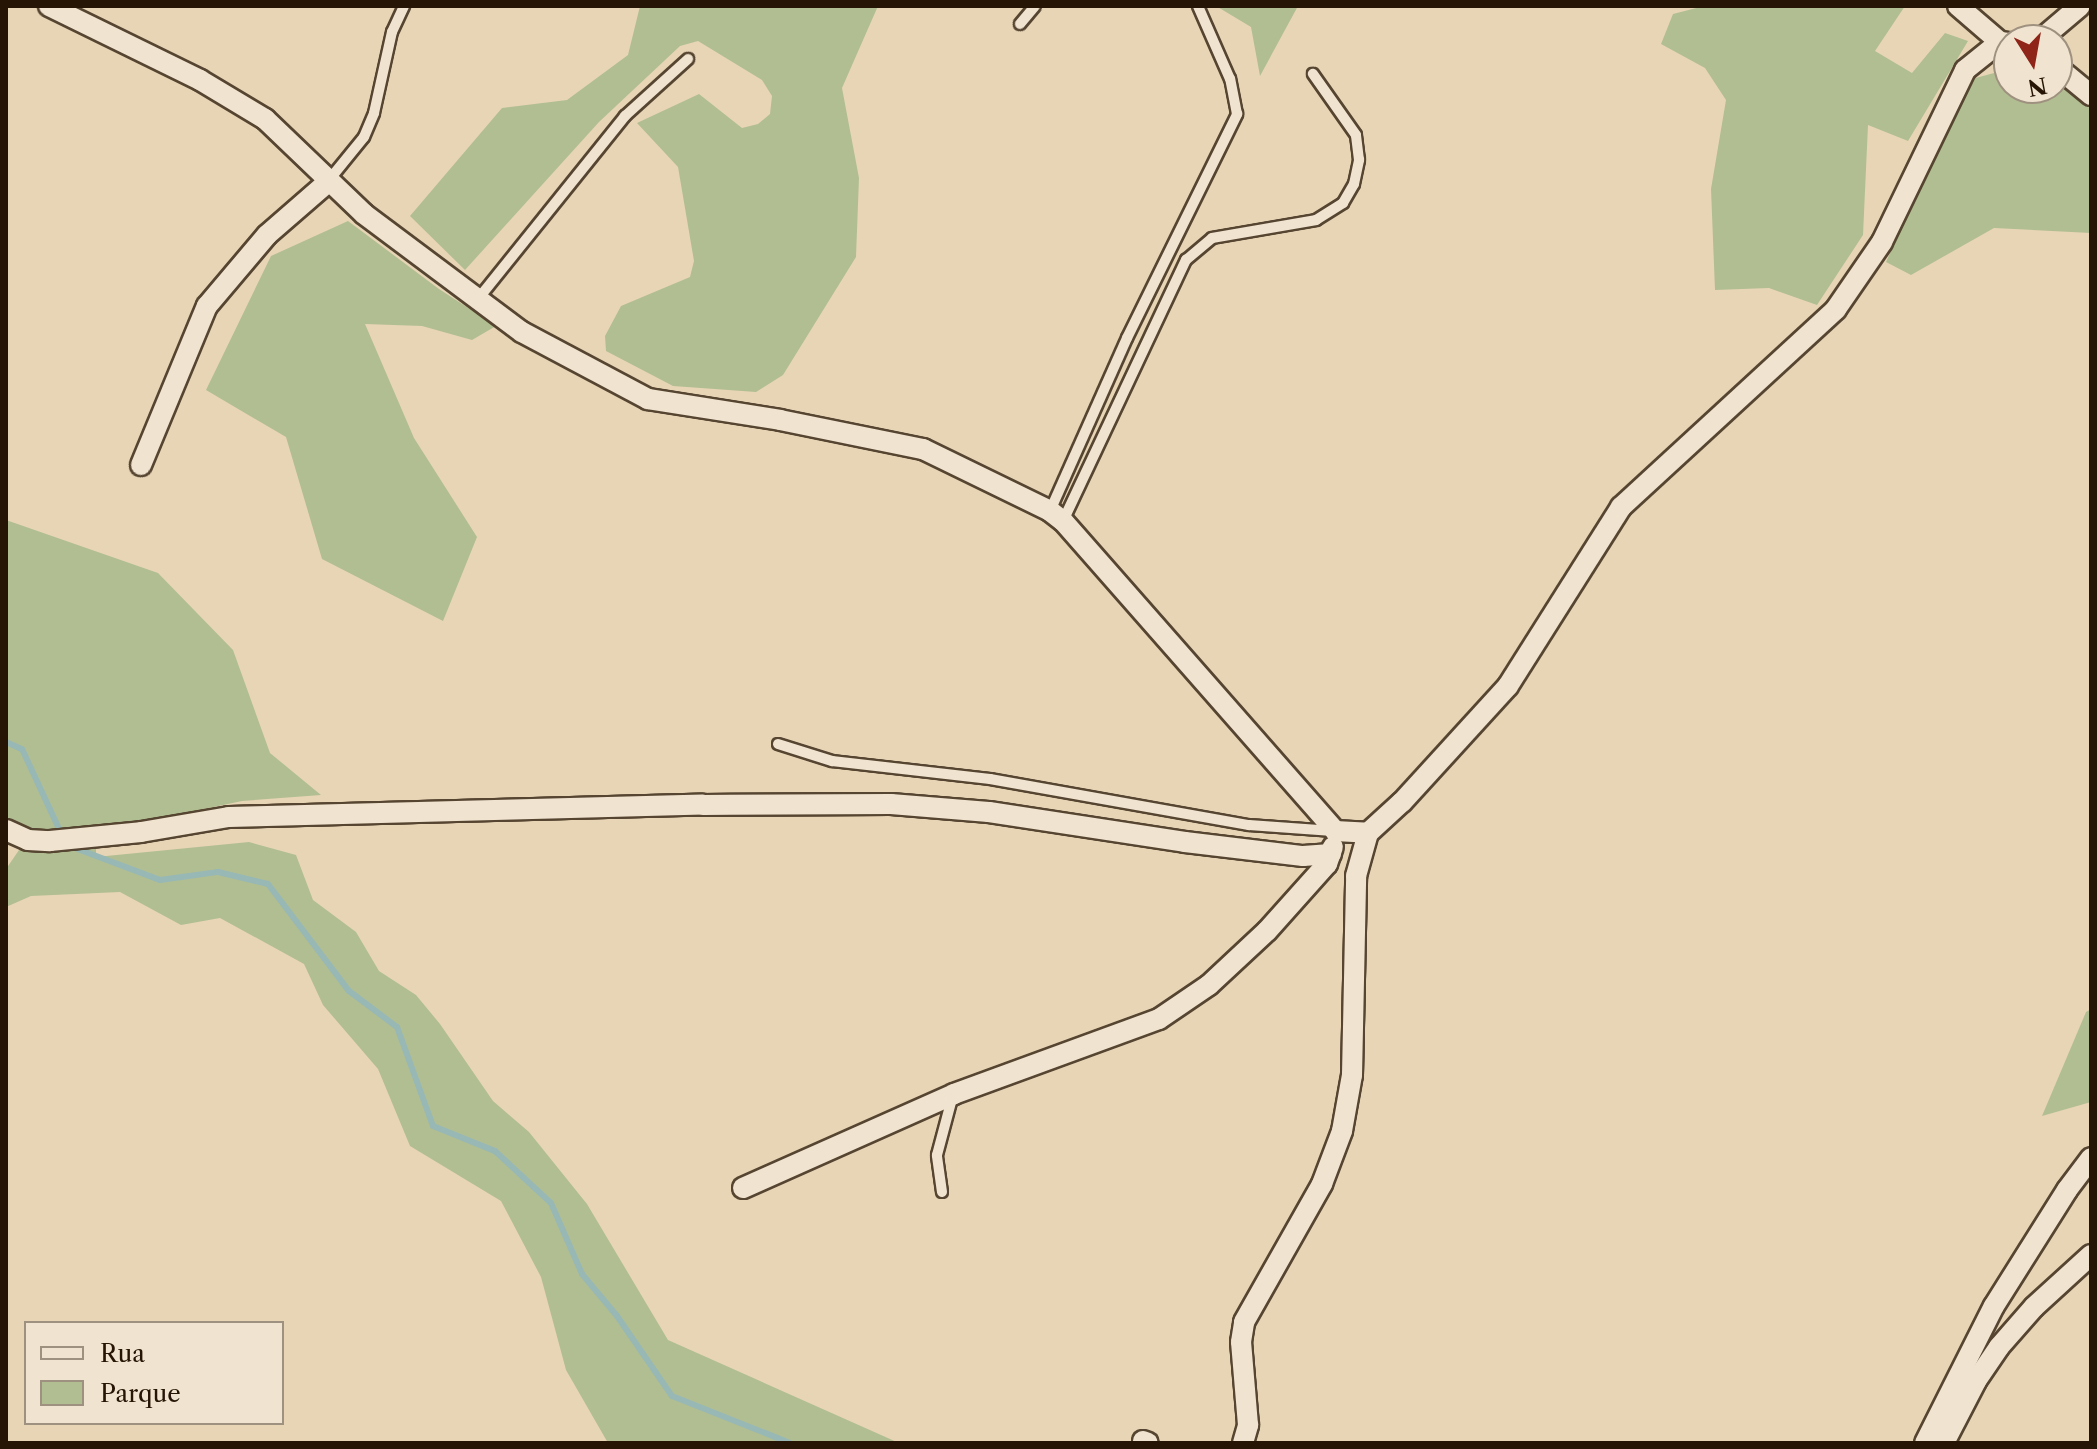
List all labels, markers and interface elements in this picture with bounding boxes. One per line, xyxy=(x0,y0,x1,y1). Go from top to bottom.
north arrow xyxy=(1993,24,2073,104)
text: N xyxy=(2025,71,2049,101)
legend xyxy=(24,1321,284,1425)
text: Rua xyxy=(100,1339,145,1368)
text: Parque xyxy=(100,1379,181,1408)

